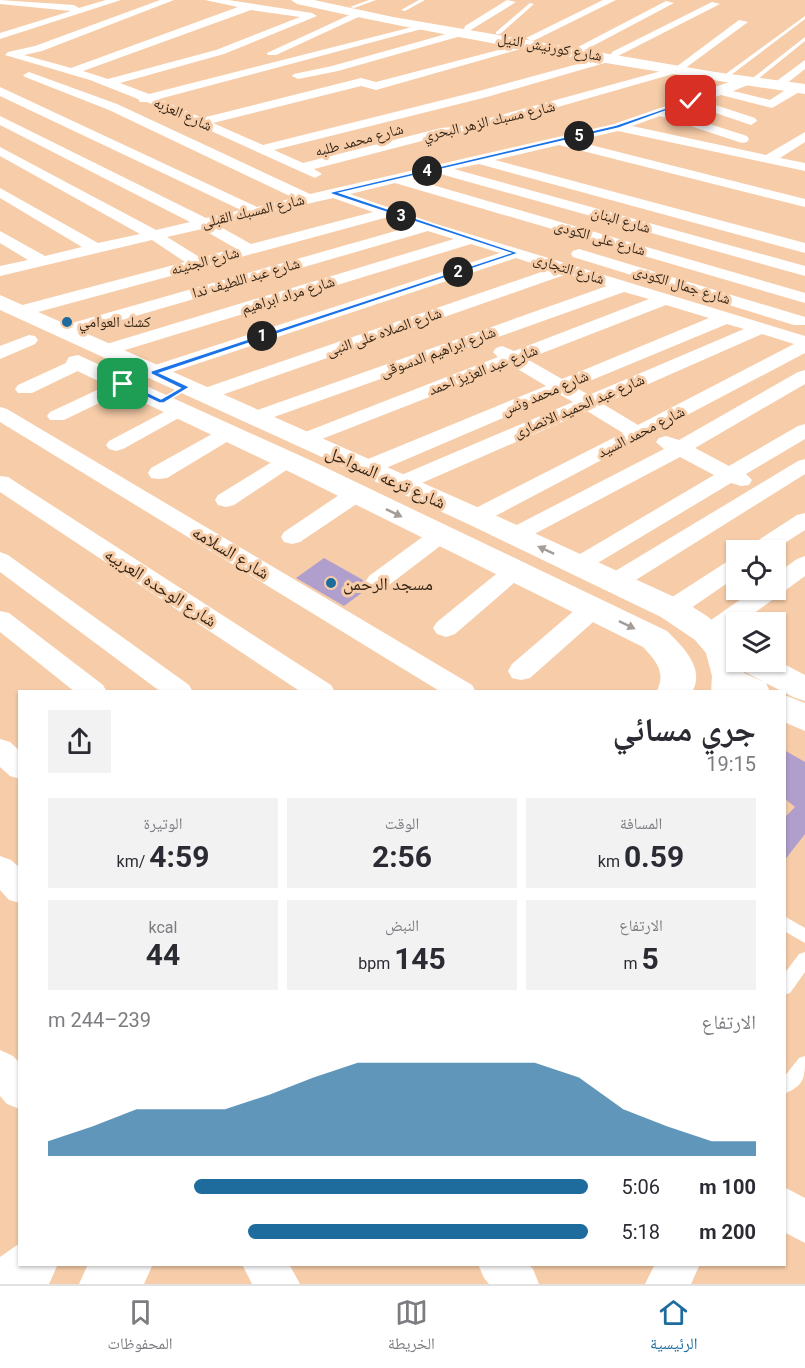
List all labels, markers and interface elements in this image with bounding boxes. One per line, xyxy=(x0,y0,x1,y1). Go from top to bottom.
street label: شارع كورنيش النيل xyxy=(496,29,603,66)
pin xyxy=(665,75,716,126)
icon: check xyxy=(674,84,707,117)
street label: شارع العزبه xyxy=(151,93,215,136)
street label: شارع مسبك الزهر البحري xyxy=(421,97,557,148)
street label: شارع محمد طلبه xyxy=(313,120,406,161)
pin: 5 xyxy=(564,121,594,151)
text: 5 xyxy=(574,126,584,145)
pin: 4 xyxy=(412,156,442,186)
text: 4 xyxy=(422,161,432,180)
street label: شارع المسبك القبلى xyxy=(200,190,307,233)
pin: 3 xyxy=(386,201,416,231)
street label: شارع البنان xyxy=(589,203,653,238)
text: 3 xyxy=(396,206,406,225)
street label: شارع على الكودى xyxy=(552,216,648,261)
street label: شارع الجنينه xyxy=(169,243,241,280)
street label: شارع التجارى xyxy=(531,250,607,289)
street label: شارع عبد اللطيف ندا xyxy=(190,254,302,303)
pin: 2 xyxy=(443,257,473,287)
text: 2 xyxy=(453,262,463,281)
street label: شارع جمال الكودى xyxy=(631,262,733,309)
street label: شارع مراد ابراهيم xyxy=(239,272,337,319)
street label: شارع الصلاه على النبى xyxy=(324,304,444,361)
place label: كشك العوامي xyxy=(79,313,151,334)
marker: كشك العوامي xyxy=(60,315,74,329)
pin: 1 xyxy=(247,321,277,351)
street label: شارع ابراهيم الدسوقى xyxy=(378,323,499,382)
text: 1 xyxy=(257,326,267,345)
street label: شارع عبد العزيز احمد xyxy=(426,341,541,400)
pin xyxy=(97,358,148,409)
icon: arrive xyxy=(106,367,139,400)
street label: شارع محمد ونس xyxy=(499,367,592,420)
street label: شارع عبد الحميد الانصارى xyxy=(511,370,648,443)
street label: شارع محمد السيد xyxy=(594,402,688,463)
street label: شارع ترعه السواحل xyxy=(323,441,449,514)
one-way arrow xyxy=(386,508,403,517)
street label: شارع السلامه xyxy=(188,521,273,584)
map controls xyxy=(726,540,786,672)
button: locate xyxy=(726,540,786,600)
street label: شارع الوحده العربيه xyxy=(100,543,221,632)
one-way arrow xyxy=(538,545,555,554)
place label: مسجد الرحمن xyxy=(343,573,433,595)
marker: مسجد الرحمن xyxy=(324,576,338,590)
button: layers xyxy=(726,612,786,672)
one-way arrow xyxy=(618,621,635,630)
button: share xyxy=(48,710,111,773)
text: جري مسائي xyxy=(612,710,756,749)
text: 19:15 xyxy=(706,752,756,776)
text: الوتيرة xyxy=(144,814,182,833)
text: الوقت xyxy=(385,814,419,833)
text: المسافة xyxy=(620,814,662,833)
text: 4:59 xyxy=(149,839,209,874)
text: 2:56 xyxy=(372,839,432,874)
text: 0.59 xyxy=(624,839,684,874)
text: /km xyxy=(117,852,149,871)
text: km xyxy=(598,852,624,871)
text: النبض xyxy=(385,916,419,935)
text: الارتفاع xyxy=(619,916,663,935)
text: kcal xyxy=(149,918,177,937)
text: 44 xyxy=(146,937,180,972)
text: 145 xyxy=(394,941,446,976)
text: 5 xyxy=(641,941,659,976)
text: bpm xyxy=(358,954,394,973)
text: m xyxy=(623,954,641,973)
text: 239–244 m xyxy=(48,1008,151,1032)
text: الارتفاع xyxy=(701,1010,756,1034)
text: 5:06 xyxy=(621,1175,660,1199)
text: 100 m xyxy=(699,1175,756,1199)
text: 5:18 xyxy=(621,1220,660,1244)
text: 200 m xyxy=(699,1220,756,1244)
tab: المحفوظات xyxy=(108,1296,173,1359)
tab: الخريطة xyxy=(388,1296,435,1359)
tab: الرئيسية xyxy=(650,1296,697,1359)

